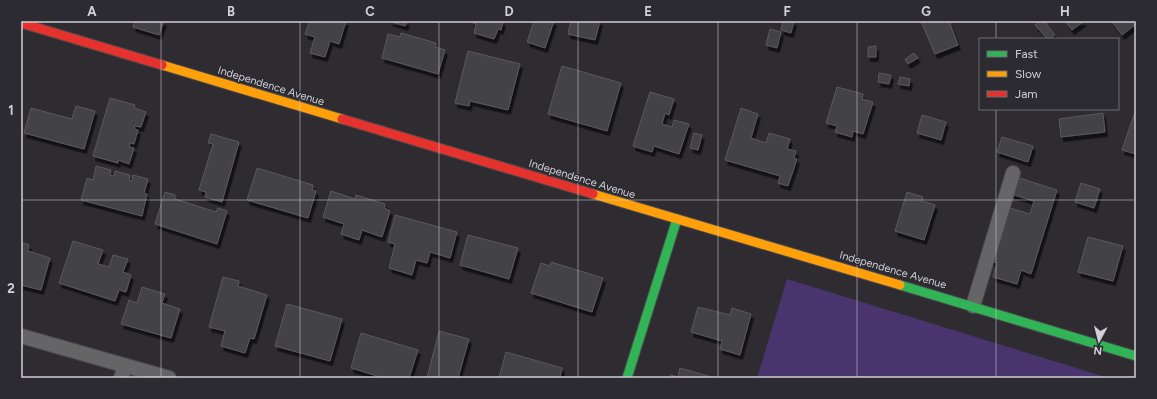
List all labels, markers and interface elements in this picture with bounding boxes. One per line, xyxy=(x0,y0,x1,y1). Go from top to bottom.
text: A xyxy=(87,4,97,19)
text: B xyxy=(227,4,235,19)
text: C xyxy=(365,4,375,19)
text: D xyxy=(504,4,514,19)
text: E xyxy=(644,4,652,19)
text: F xyxy=(783,4,791,19)
text: G xyxy=(921,4,931,19)
text: H xyxy=(1060,4,1070,19)
legend xyxy=(979,38,1119,110)
text: Fast xyxy=(1015,47,1038,61)
street label: Independence Avenue xyxy=(216,64,326,108)
text: Slow xyxy=(1015,67,1042,81)
text: Jam xyxy=(1015,87,1038,101)
text: 1 xyxy=(8,103,14,118)
street label: Independence Avenue xyxy=(527,157,637,201)
street label: Independence Avenue xyxy=(838,248,948,292)
text: 2 xyxy=(7,281,15,296)
north arrow xyxy=(1079,321,1119,361)
text: N xyxy=(1093,343,1103,357)

